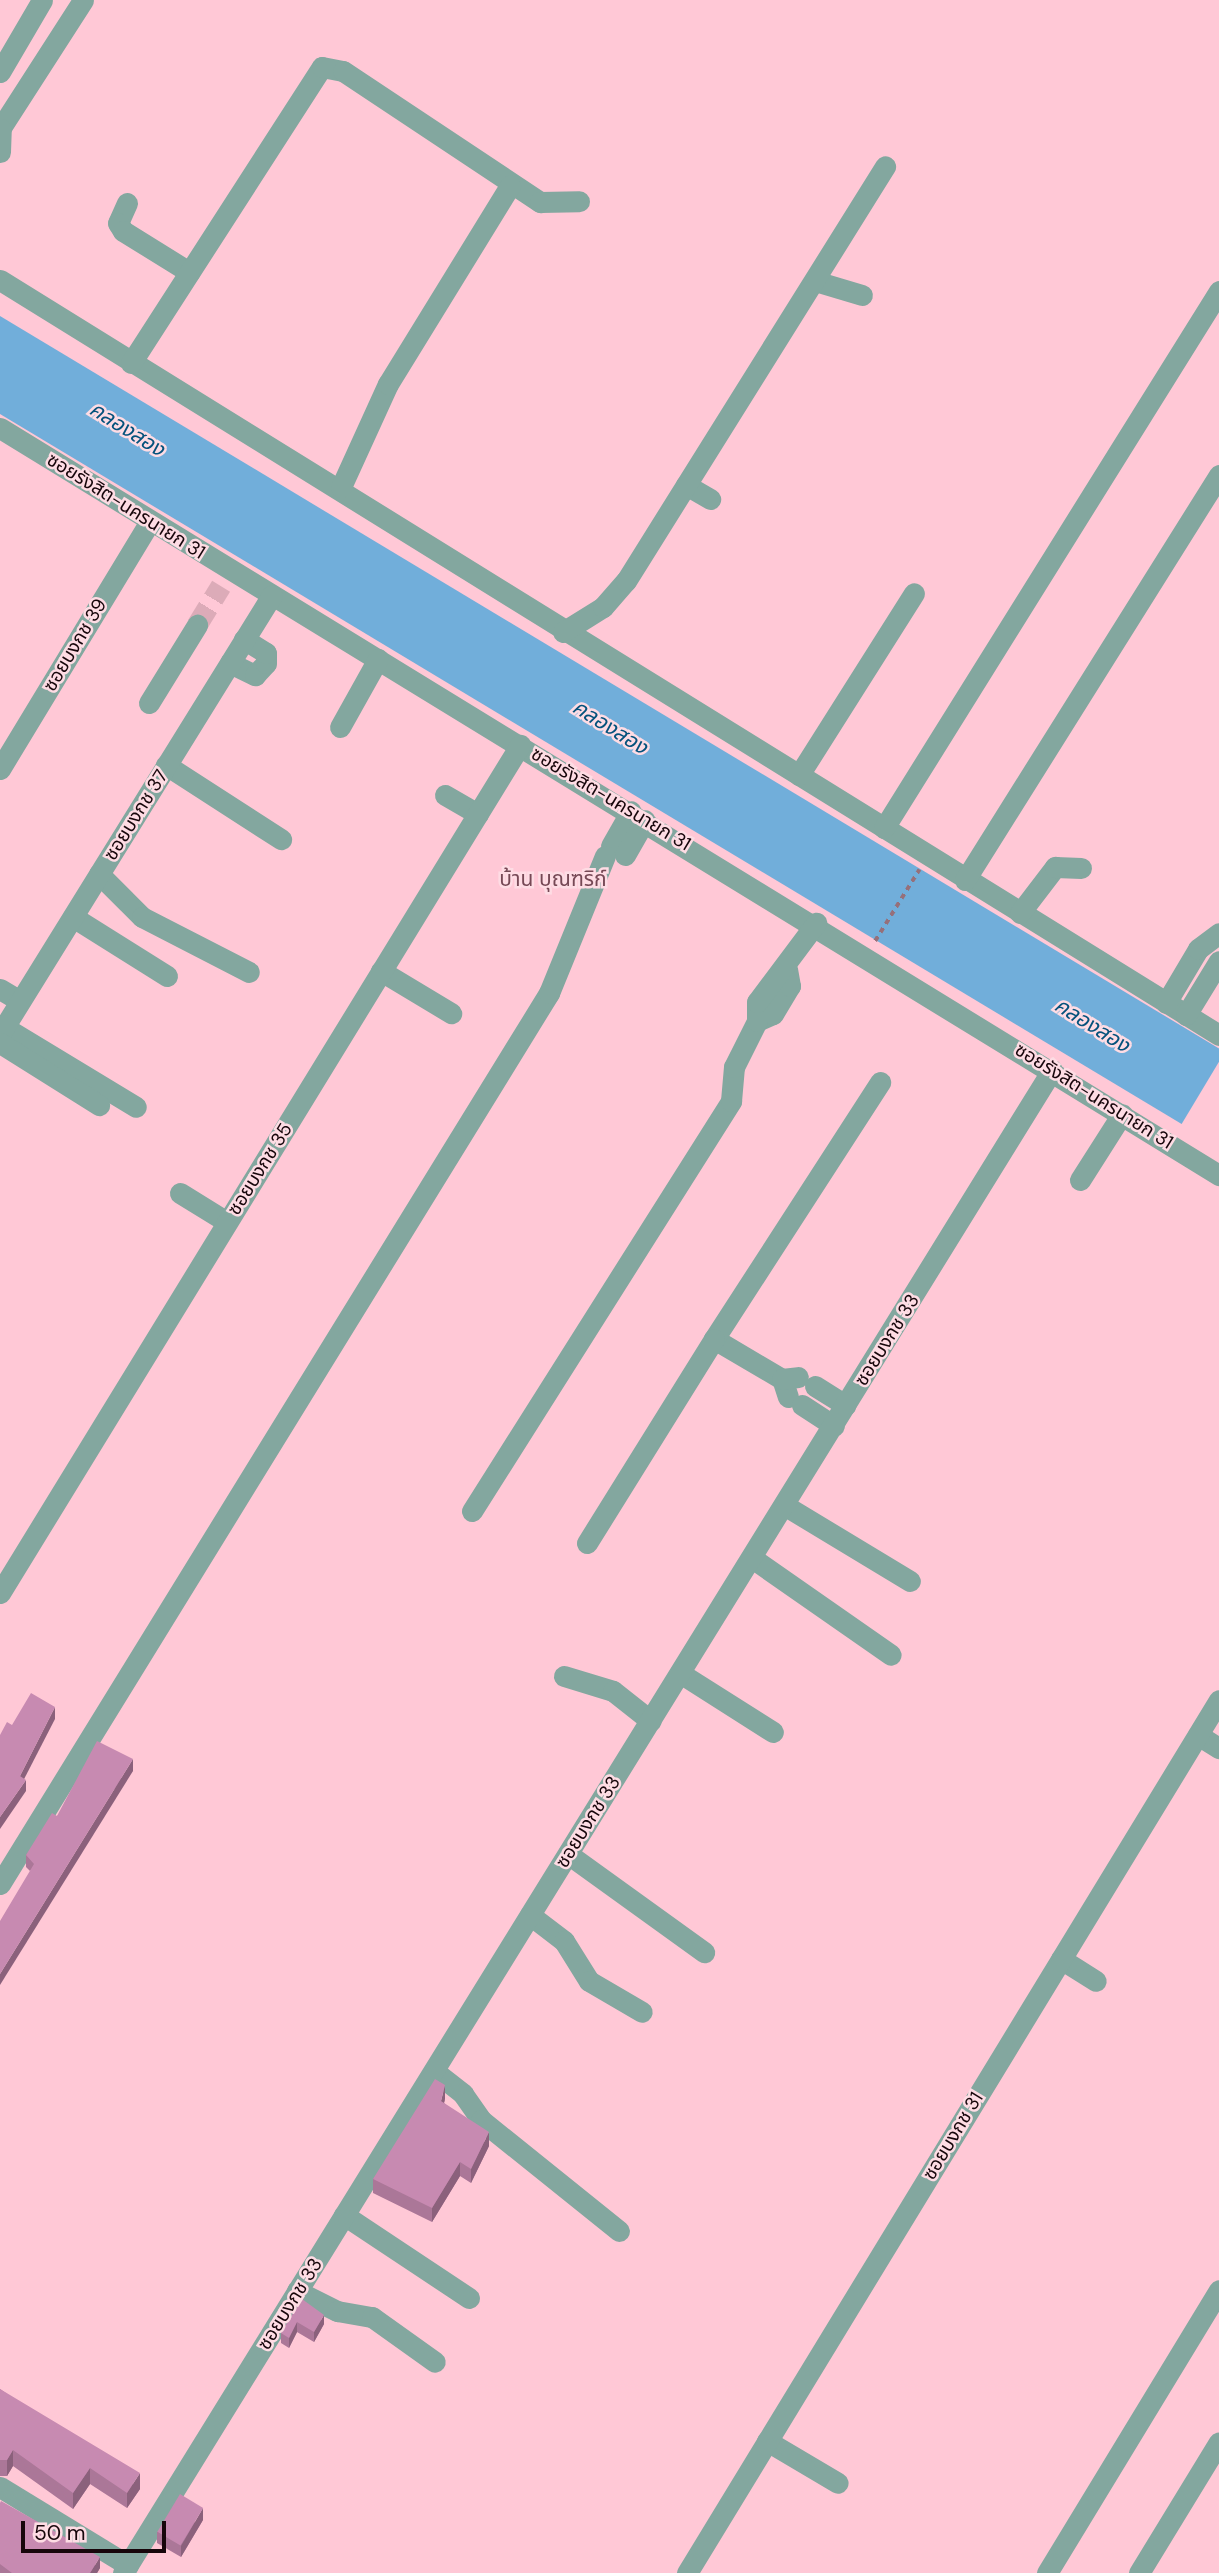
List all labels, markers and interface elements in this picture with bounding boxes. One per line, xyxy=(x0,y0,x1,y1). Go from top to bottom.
water label: คลองสอง xyxy=(85,396,169,462)
street label: ซอยรังสิต-นครนายก 31 xyxy=(43,448,209,564)
street label: ซอยบงกช 39 xyxy=(38,595,112,695)
water label: คลองสอง xyxy=(568,694,652,760)
street label: ซอยรังสิต-นครนายก 31 xyxy=(527,742,695,856)
street label: ซอยบงกช 37 xyxy=(99,766,173,864)
district label: บ้าน บุณฑริก์ xyxy=(499,866,607,892)
water label: คลองสอง xyxy=(1050,992,1134,1058)
street label: ซอยรังสิต-นครนายก 31 xyxy=(1011,1038,1177,1154)
street label: ซอยบงกช 35 xyxy=(223,1119,297,1219)
street label: ซอยบงกช 33 xyxy=(850,1290,924,1390)
street label: ซอยบงกช 33 xyxy=(551,1772,625,1872)
street label: ซอยบงกช 31 xyxy=(918,2088,988,2184)
street label: ซอยบงกช 33 xyxy=(253,2254,327,2354)
scale bar xyxy=(24,2506,170,2550)
text: 50 m xyxy=(34,2519,85,2547)

